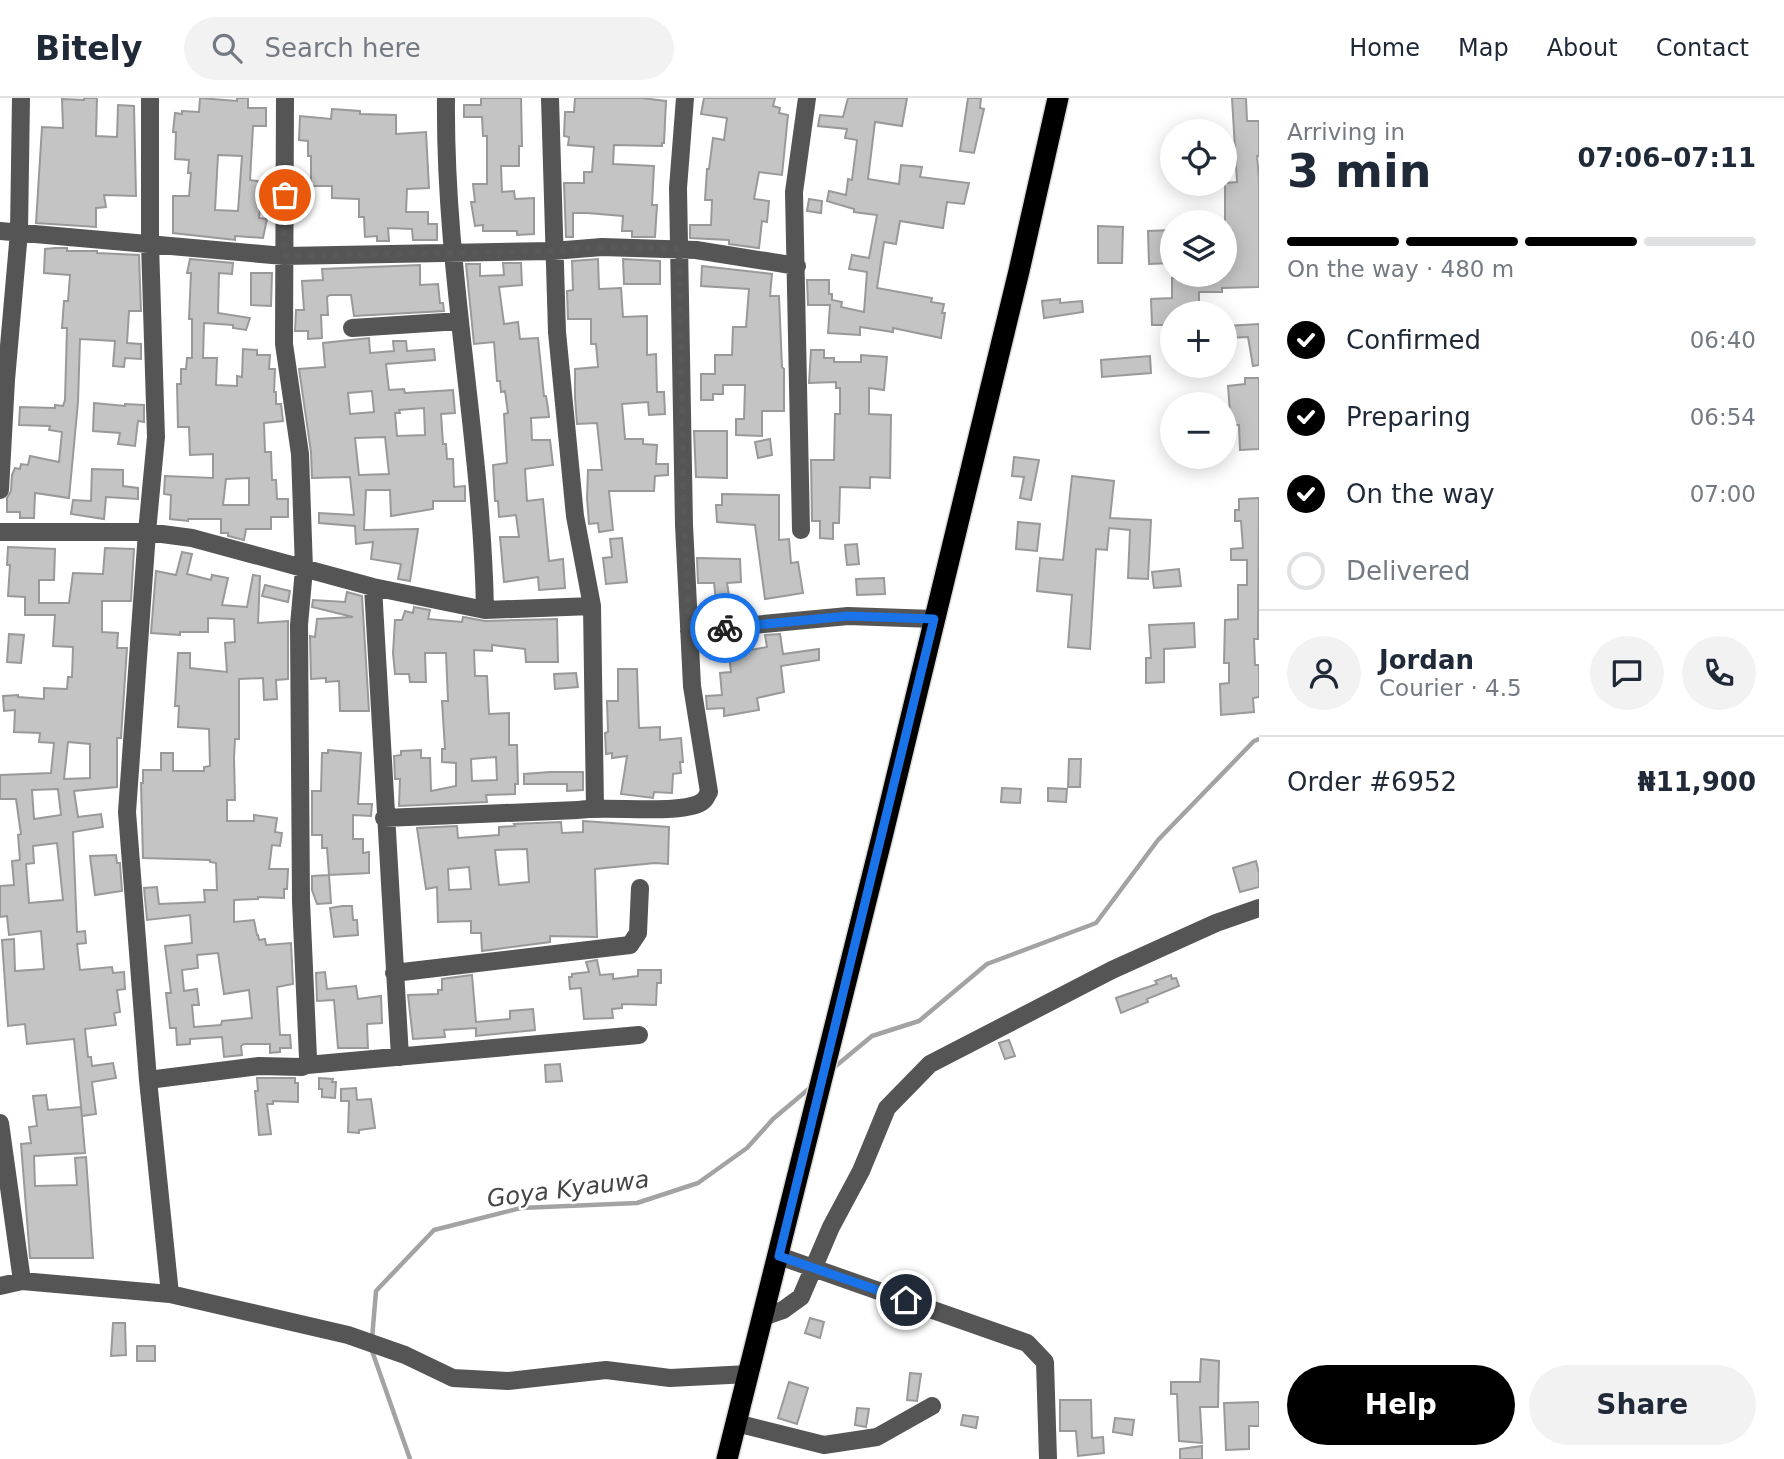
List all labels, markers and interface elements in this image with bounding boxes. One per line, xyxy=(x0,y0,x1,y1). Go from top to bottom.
search box xyxy=(184,17,674,80)
text: Bitely xyxy=(35,29,142,68)
icon: search xyxy=(208,29,246,67)
text: Search here xyxy=(264,33,421,63)
text: Home xyxy=(1349,34,1420,62)
text: Map xyxy=(1458,34,1509,62)
text: About xyxy=(1547,34,1618,62)
text: Contact xyxy=(1656,34,1749,62)
map controls xyxy=(1160,119,1237,469)
button: locate xyxy=(1160,119,1237,196)
text: Arriving in xyxy=(1287,119,1405,145)
text: 07:06–07:11 xyxy=(1577,143,1756,173)
text: 3 min xyxy=(1287,144,1431,198)
pin xyxy=(255,165,315,225)
icon: bag xyxy=(266,176,304,214)
button: layers xyxy=(1160,210,1237,287)
text: On the way · 480 m xyxy=(1287,256,1514,282)
button: + xyxy=(1160,301,1237,378)
icon: check xyxy=(1287,321,1325,359)
text: Confirmed xyxy=(1346,325,1481,355)
text: 06:40 xyxy=(1690,327,1756,353)
button: − xyxy=(1160,392,1237,469)
icon: check xyxy=(1287,398,1325,436)
text: Preparing xyxy=(1346,402,1471,432)
text: 06:54 xyxy=(1690,404,1756,430)
icon: check xyxy=(1287,475,1325,513)
text: On the way xyxy=(1346,479,1495,509)
text: 07:00 xyxy=(1690,481,1756,507)
text: Delivered xyxy=(1346,556,1470,586)
courier xyxy=(690,593,760,663)
icon: bike xyxy=(706,609,744,647)
button: person xyxy=(1287,636,1361,710)
button: chat xyxy=(1590,636,1664,710)
button: phone xyxy=(1682,636,1756,710)
text: Jordan xyxy=(1379,645,1474,675)
text: Courier · 4.5 xyxy=(1379,675,1522,701)
text: Order #6952 xyxy=(1287,767,1457,797)
text: ₦11,900 xyxy=(1638,767,1756,797)
water label: Goya Kyauwa xyxy=(485,1165,651,1213)
pin xyxy=(876,1270,936,1330)
icon: home xyxy=(887,1281,925,1319)
button: Help xyxy=(1287,1365,1515,1445)
button: Share xyxy=(1529,1365,1756,1445)

